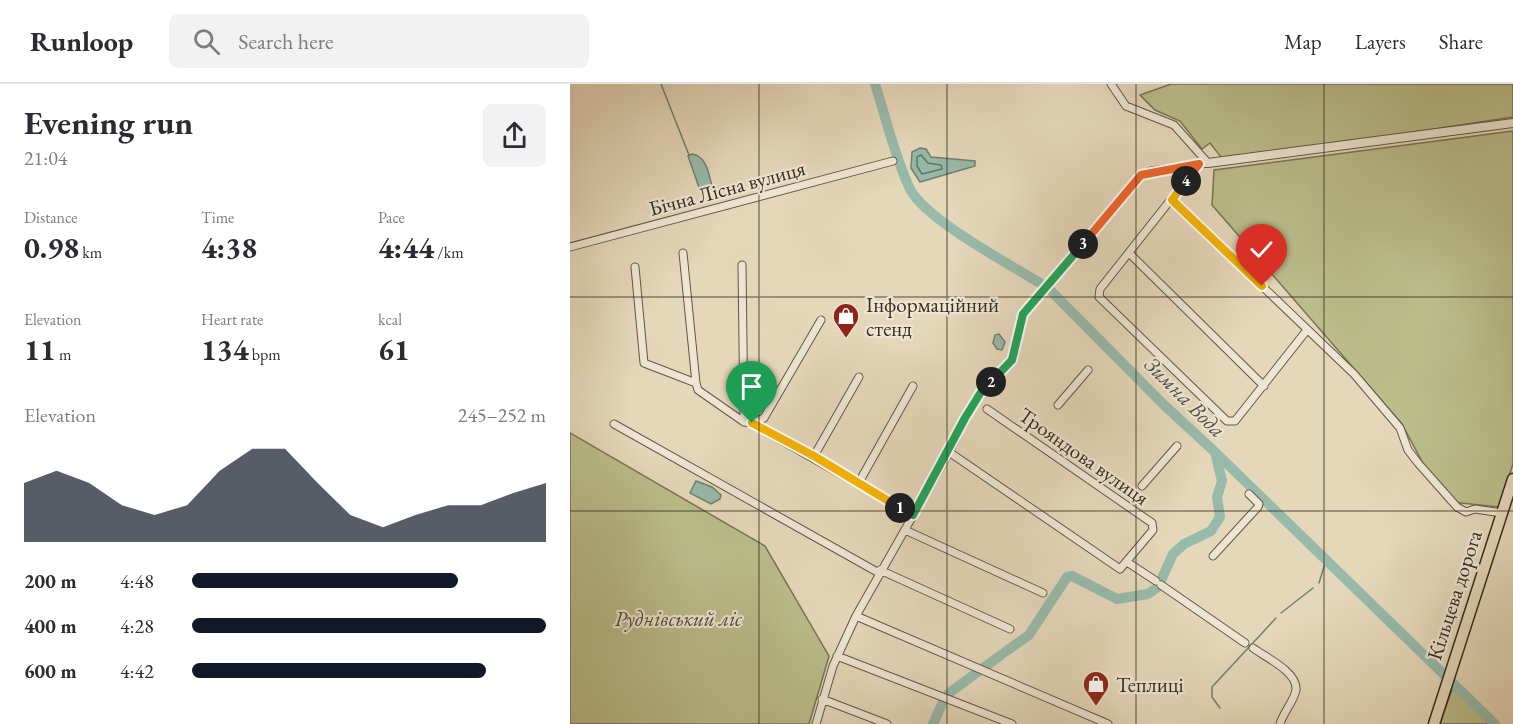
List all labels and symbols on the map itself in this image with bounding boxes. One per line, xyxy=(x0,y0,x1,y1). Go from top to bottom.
street label: Бічна Лісна вулиця xyxy=(646,154,808,222)
pin: 4 xyxy=(1171,166,1201,196)
pin xyxy=(1236,224,1287,286)
pin: 3 xyxy=(1068,229,1098,259)
place label: Інформаційний стенд xyxy=(866,291,999,342)
shop icon: Інформаційний стенд xyxy=(831,301,861,339)
water label: Зимна Вода xyxy=(1138,350,1232,444)
pin xyxy=(726,361,777,423)
pin: 2 xyxy=(976,367,1006,397)
street label: Трояндова вулиця xyxy=(1013,401,1155,511)
pin: 1 xyxy=(885,493,915,523)
street label: Кільцева дорога xyxy=(1420,526,1488,663)
park label: Руднівський ліс xyxy=(614,605,742,632)
shop icon: Теплиці xyxy=(1081,669,1111,707)
place label: Теплиці xyxy=(1116,671,1184,698)

